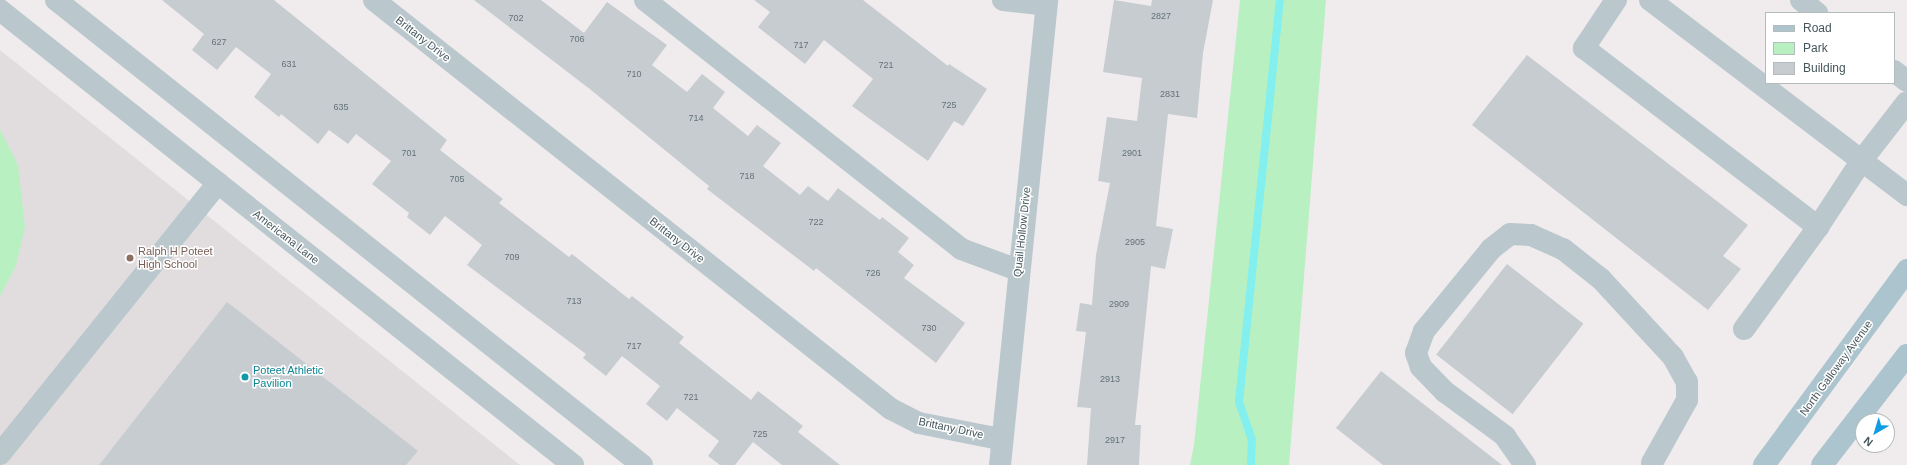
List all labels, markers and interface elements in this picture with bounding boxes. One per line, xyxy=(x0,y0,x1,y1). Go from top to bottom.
house number: 2827 xyxy=(1151,11,1171,21)
legend xyxy=(1765,12,1895,84)
street label: Brittany Drive xyxy=(393,13,453,65)
house number: 702 xyxy=(508,13,524,23)
text: Road xyxy=(1803,21,1832,35)
house number: 706 xyxy=(569,34,585,44)
house number: 627 xyxy=(211,37,227,47)
house number: 717 xyxy=(793,40,809,50)
text: Park xyxy=(1803,41,1828,55)
house number: 631 xyxy=(281,59,297,69)
house number: 721 xyxy=(878,60,894,70)
text: Building xyxy=(1803,61,1846,75)
house number: 710 xyxy=(626,69,642,79)
house number: 2831 xyxy=(1160,89,1180,99)
house number: 725 xyxy=(941,100,957,110)
house number: 635 xyxy=(333,102,349,112)
house number: 714 xyxy=(688,113,704,123)
house number: 701 xyxy=(401,148,417,158)
house number: 2901 xyxy=(1122,148,1142,158)
house number: 718 xyxy=(739,171,755,181)
house number: 705 xyxy=(449,174,465,184)
street label: Quail Hollow Drive xyxy=(1011,186,1033,278)
street label: Americana Lane xyxy=(250,207,322,267)
street label: Brittany Drive xyxy=(647,214,707,266)
house number: 722 xyxy=(808,217,824,227)
house number: 2905 xyxy=(1125,237,1145,247)
place label: Ralph H Poteet High School xyxy=(138,245,213,271)
house number: 709 xyxy=(504,252,520,262)
marker: Ralph H Poteet High School xyxy=(125,253,135,263)
house number: 726 xyxy=(865,268,881,278)
house number: 713 xyxy=(566,296,582,306)
house number: 2909 xyxy=(1109,299,1129,309)
street label: North Galloway Avenue xyxy=(1797,317,1875,419)
house number: 730 xyxy=(921,323,937,333)
house number: 717 xyxy=(626,341,642,351)
place label: Poteet Athletic Pavilion xyxy=(253,364,324,390)
marker: Poteet Athletic Pavilion xyxy=(240,372,250,382)
house number: 2913 xyxy=(1100,374,1120,384)
house number: 721 xyxy=(683,392,699,402)
north arrow xyxy=(1855,413,1895,453)
street label: Brittany Drive xyxy=(917,415,985,441)
house number: 725 xyxy=(752,429,768,439)
text: N xyxy=(1861,434,1875,449)
house number: 2917 xyxy=(1105,435,1125,445)

